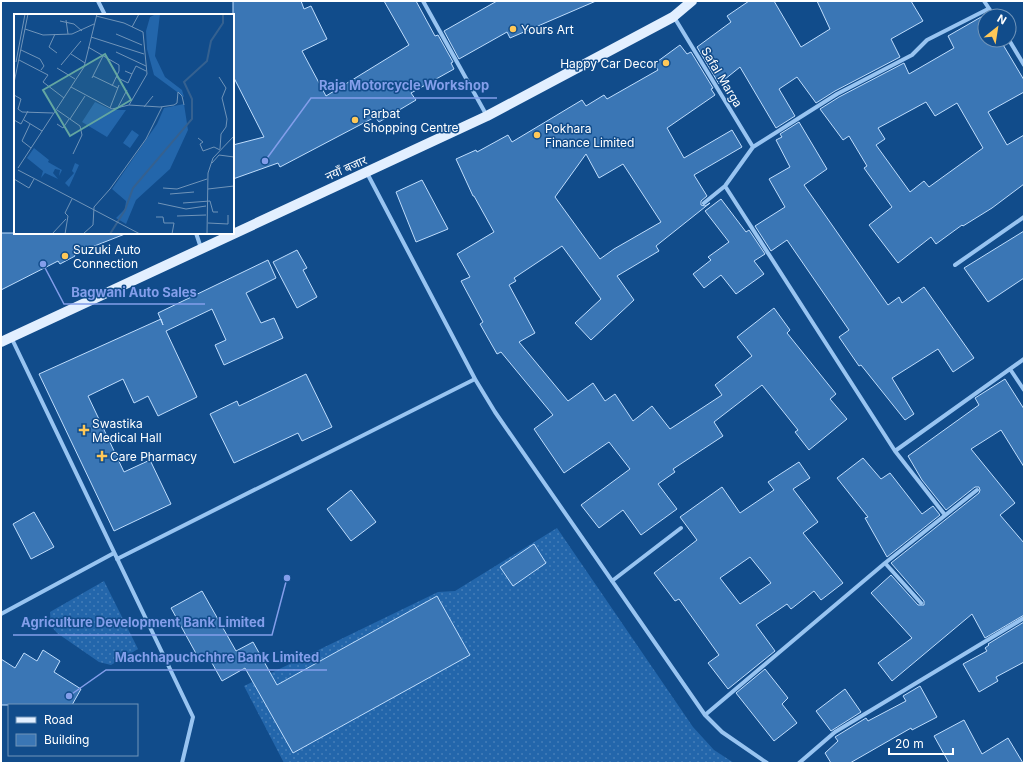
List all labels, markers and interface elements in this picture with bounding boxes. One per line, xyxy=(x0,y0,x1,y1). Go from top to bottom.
north arrow xyxy=(977,8,1017,48)
text: N xyxy=(995,11,1009,27)
inset map xyxy=(14,14,234,234)
place label: Yours Art xyxy=(521,22,574,37)
marker: Yours Art xyxy=(508,24,518,34)
street label: Safal Marga xyxy=(698,44,746,110)
place label: Happy Car Decor xyxy=(560,56,658,71)
marker: Happy Car Decor xyxy=(661,58,671,68)
callout: Raja Motorcycle Workshop xyxy=(311,73,497,98)
text: Raja Motorcycle Workshop xyxy=(319,77,489,93)
place label: Parbat Shopping Centre xyxy=(363,106,459,135)
marker: Parbat Shopping Centre xyxy=(350,115,360,125)
place label: Pokhara Finance Limited xyxy=(545,121,634,150)
marker: Pokhara Finance Limited xyxy=(532,130,542,140)
street label: नयाँ बजार xyxy=(323,152,370,184)
place label: Suzuki Auto Connection xyxy=(73,242,141,271)
marker: Suzuki Auto Connection xyxy=(60,251,70,261)
callout: Bagwani Auto Sales xyxy=(64,279,205,304)
text: Bagwani Auto Sales xyxy=(71,284,197,300)
place label: Swastika Medical Hall xyxy=(92,416,162,445)
marker: Swastika Medical Hall xyxy=(79,425,89,435)
place label: Care Pharmacy xyxy=(110,449,197,464)
marker: Care Pharmacy xyxy=(97,451,107,461)
callout: Agriculture Development Bank Limited xyxy=(13,610,272,635)
text: Agriculture Development Bank Limited xyxy=(21,614,265,630)
callout: Machhapuchchhre Bank Limited xyxy=(106,645,327,670)
text: Machhapuchchhre Bank Limited xyxy=(115,649,319,665)
legend xyxy=(8,704,138,756)
text: Road xyxy=(44,712,73,727)
scale bar xyxy=(889,730,953,756)
text: Building xyxy=(44,732,89,747)
text: 20 m xyxy=(895,736,924,751)

